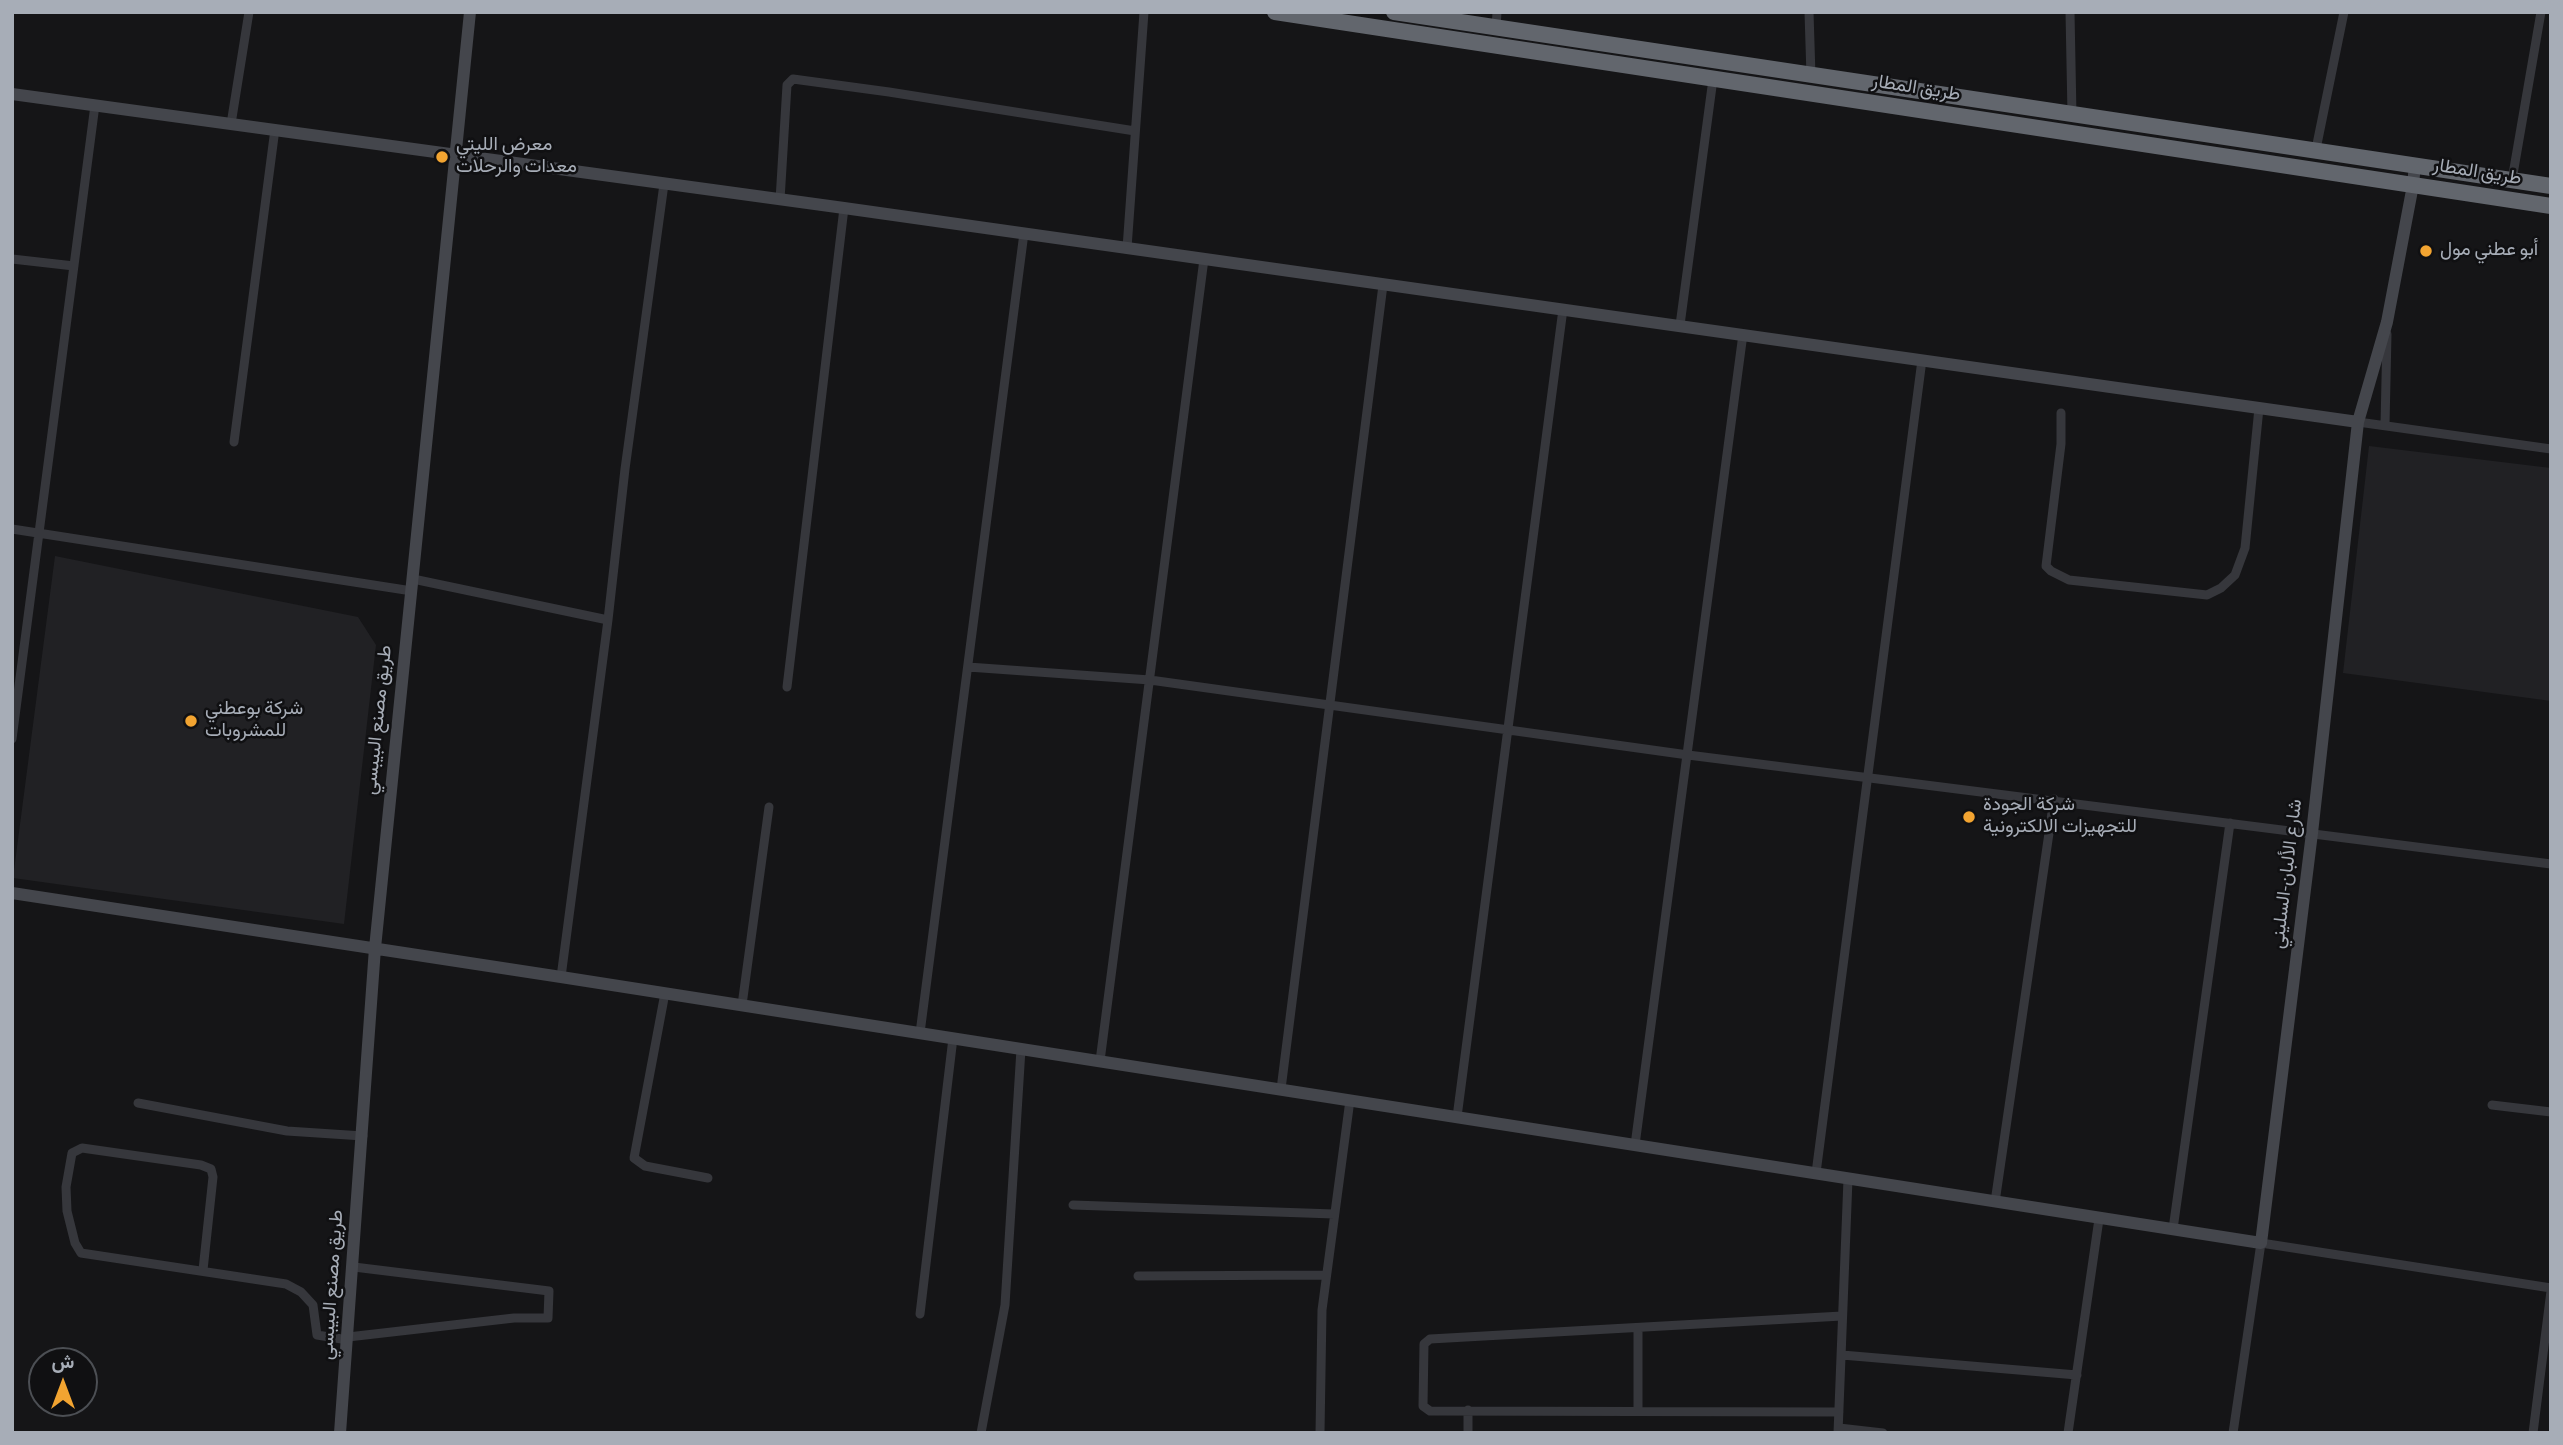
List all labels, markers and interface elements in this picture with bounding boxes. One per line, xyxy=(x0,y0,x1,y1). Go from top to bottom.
street label: طريق المطار xyxy=(1870,71,1962,107)
place label: معرض الليتي معدات والرحلات xyxy=(456,135,577,179)
marker: معرض الليتي معدات والرحلات xyxy=(434,149,450,165)
street label: طريق المطار xyxy=(2431,155,2523,191)
place label: أبو عطني مول xyxy=(2440,240,2538,262)
marker: أبو عطني مول xyxy=(2418,243,2434,259)
street label: طريق مصنع البيبسي xyxy=(360,644,398,796)
place label: شركة بوعطني للمشروبات xyxy=(205,699,303,743)
marker: شركة بوعطني للمشروبات xyxy=(183,713,199,729)
place label: شركة الجودة للتجهيزات الالكترونية xyxy=(1983,795,2137,839)
street label: شارع الألبان-السليني xyxy=(2268,798,2308,950)
marker: شركة الجودة للتجهيزات الالكترونية xyxy=(1961,809,1977,825)
street label: طريق مصنع البيبسي xyxy=(316,1209,350,1361)
north arrow xyxy=(28,1347,98,1417)
text: ش xyxy=(52,1349,74,1376)

